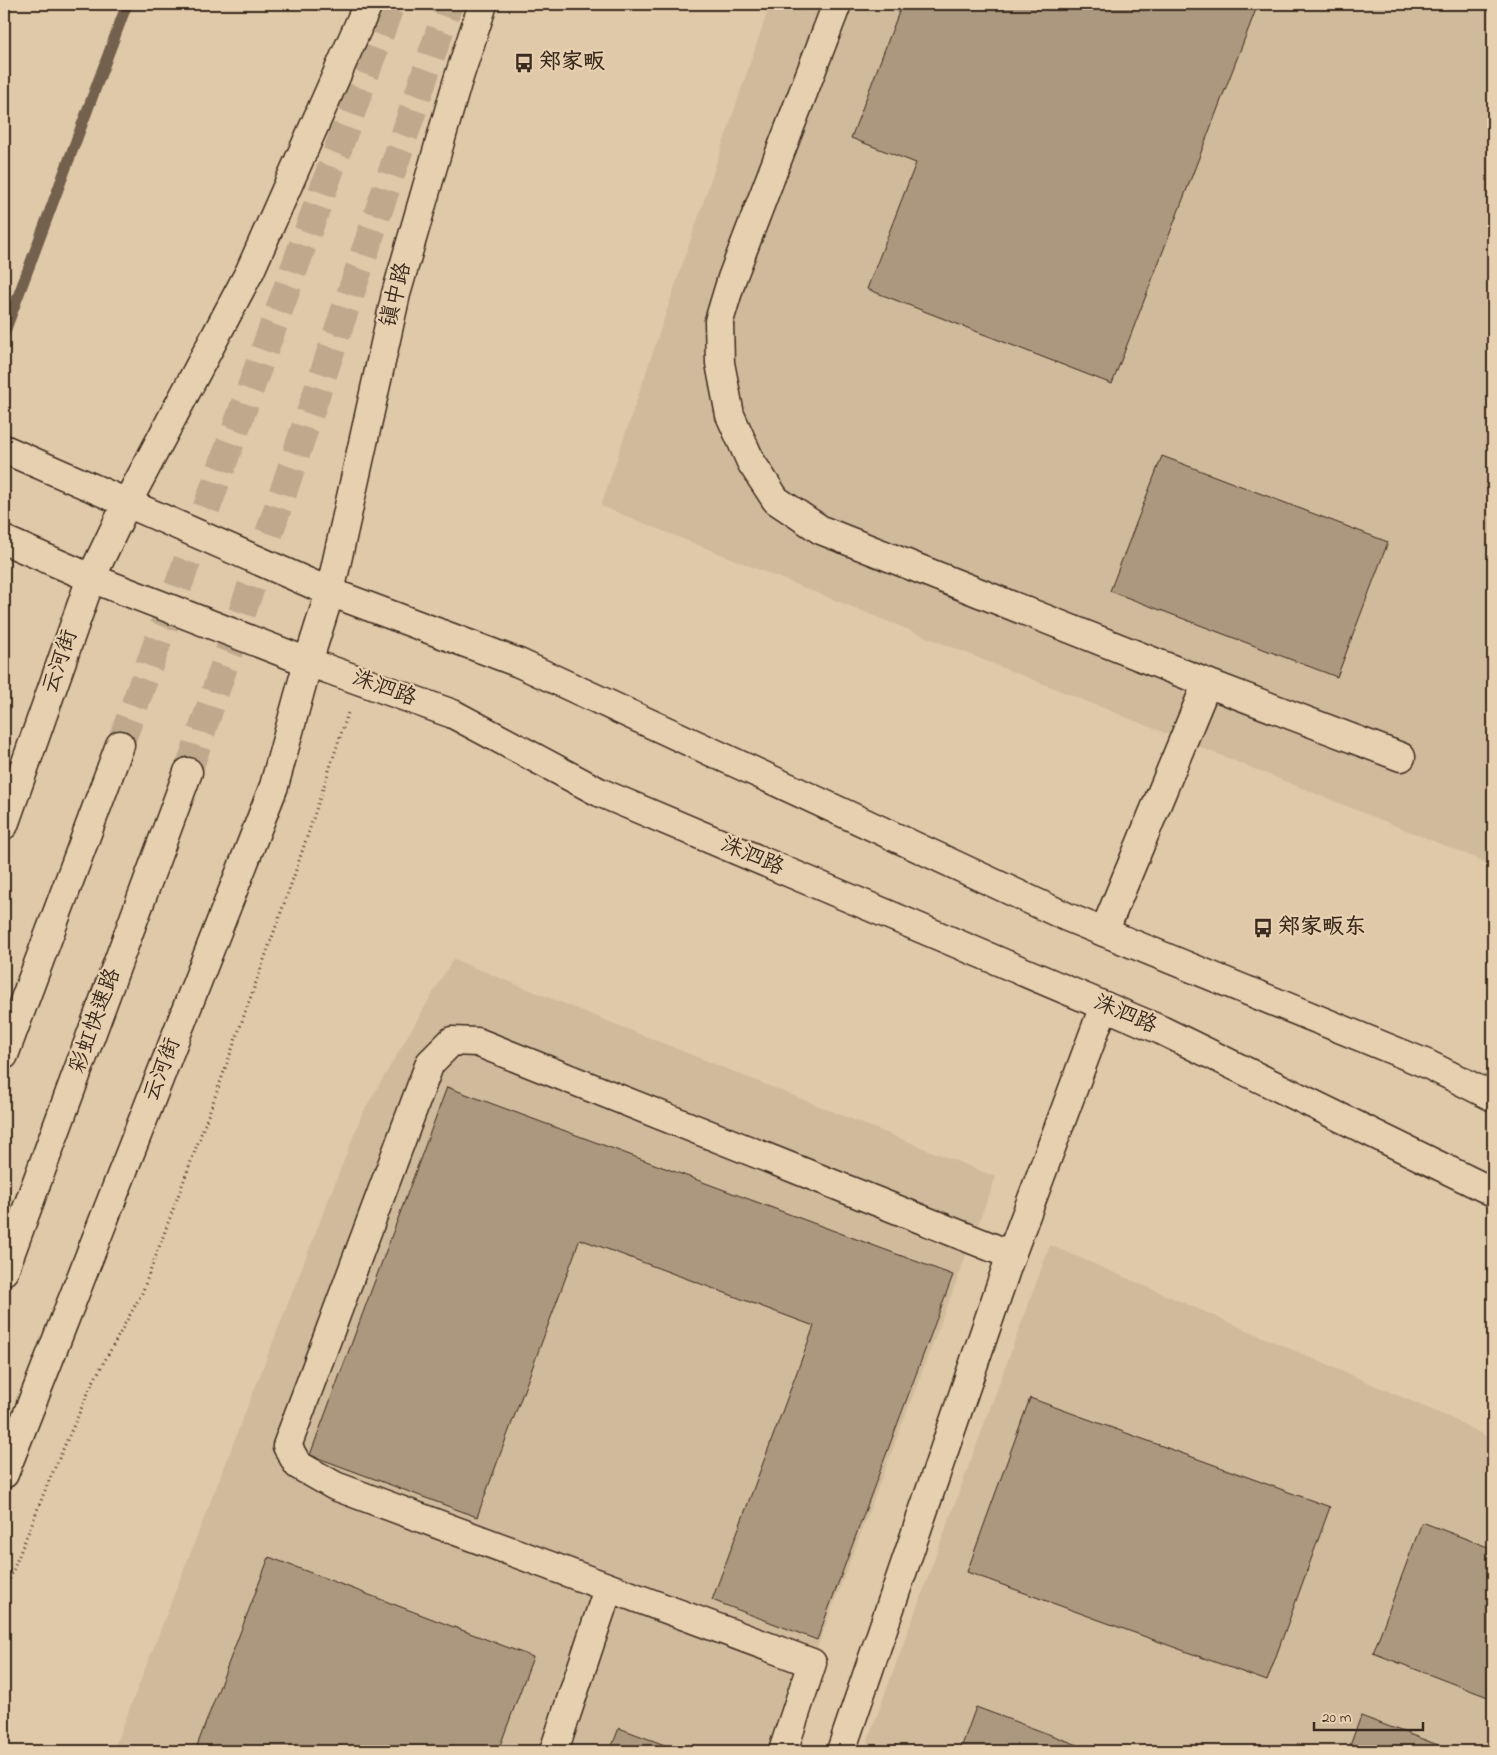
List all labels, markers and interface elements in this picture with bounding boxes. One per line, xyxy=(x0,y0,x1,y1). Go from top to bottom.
place label: 郑家畈 xyxy=(539,47,605,79)
bus stop icon: 郑家畈 xyxy=(513,52,535,74)
street label: 镇中路 xyxy=(373,259,421,331)
street label: 云河街 xyxy=(35,626,87,698)
street label: 洙泗路 xyxy=(348,663,420,715)
street label: 洙泗路 xyxy=(715,829,789,885)
place label: 郑家畈东 xyxy=(1278,912,1366,944)
bus stop icon: 郑家畈东 xyxy=(1252,917,1274,939)
street label: 彩虹快速路 xyxy=(62,964,130,1078)
street label: 洙泗路 xyxy=(1088,987,1162,1043)
street label: 云河街 xyxy=(136,1033,190,1107)
scale bar xyxy=(1314,1700,1423,1732)
text: 20 m xyxy=(1322,1707,1352,1729)

